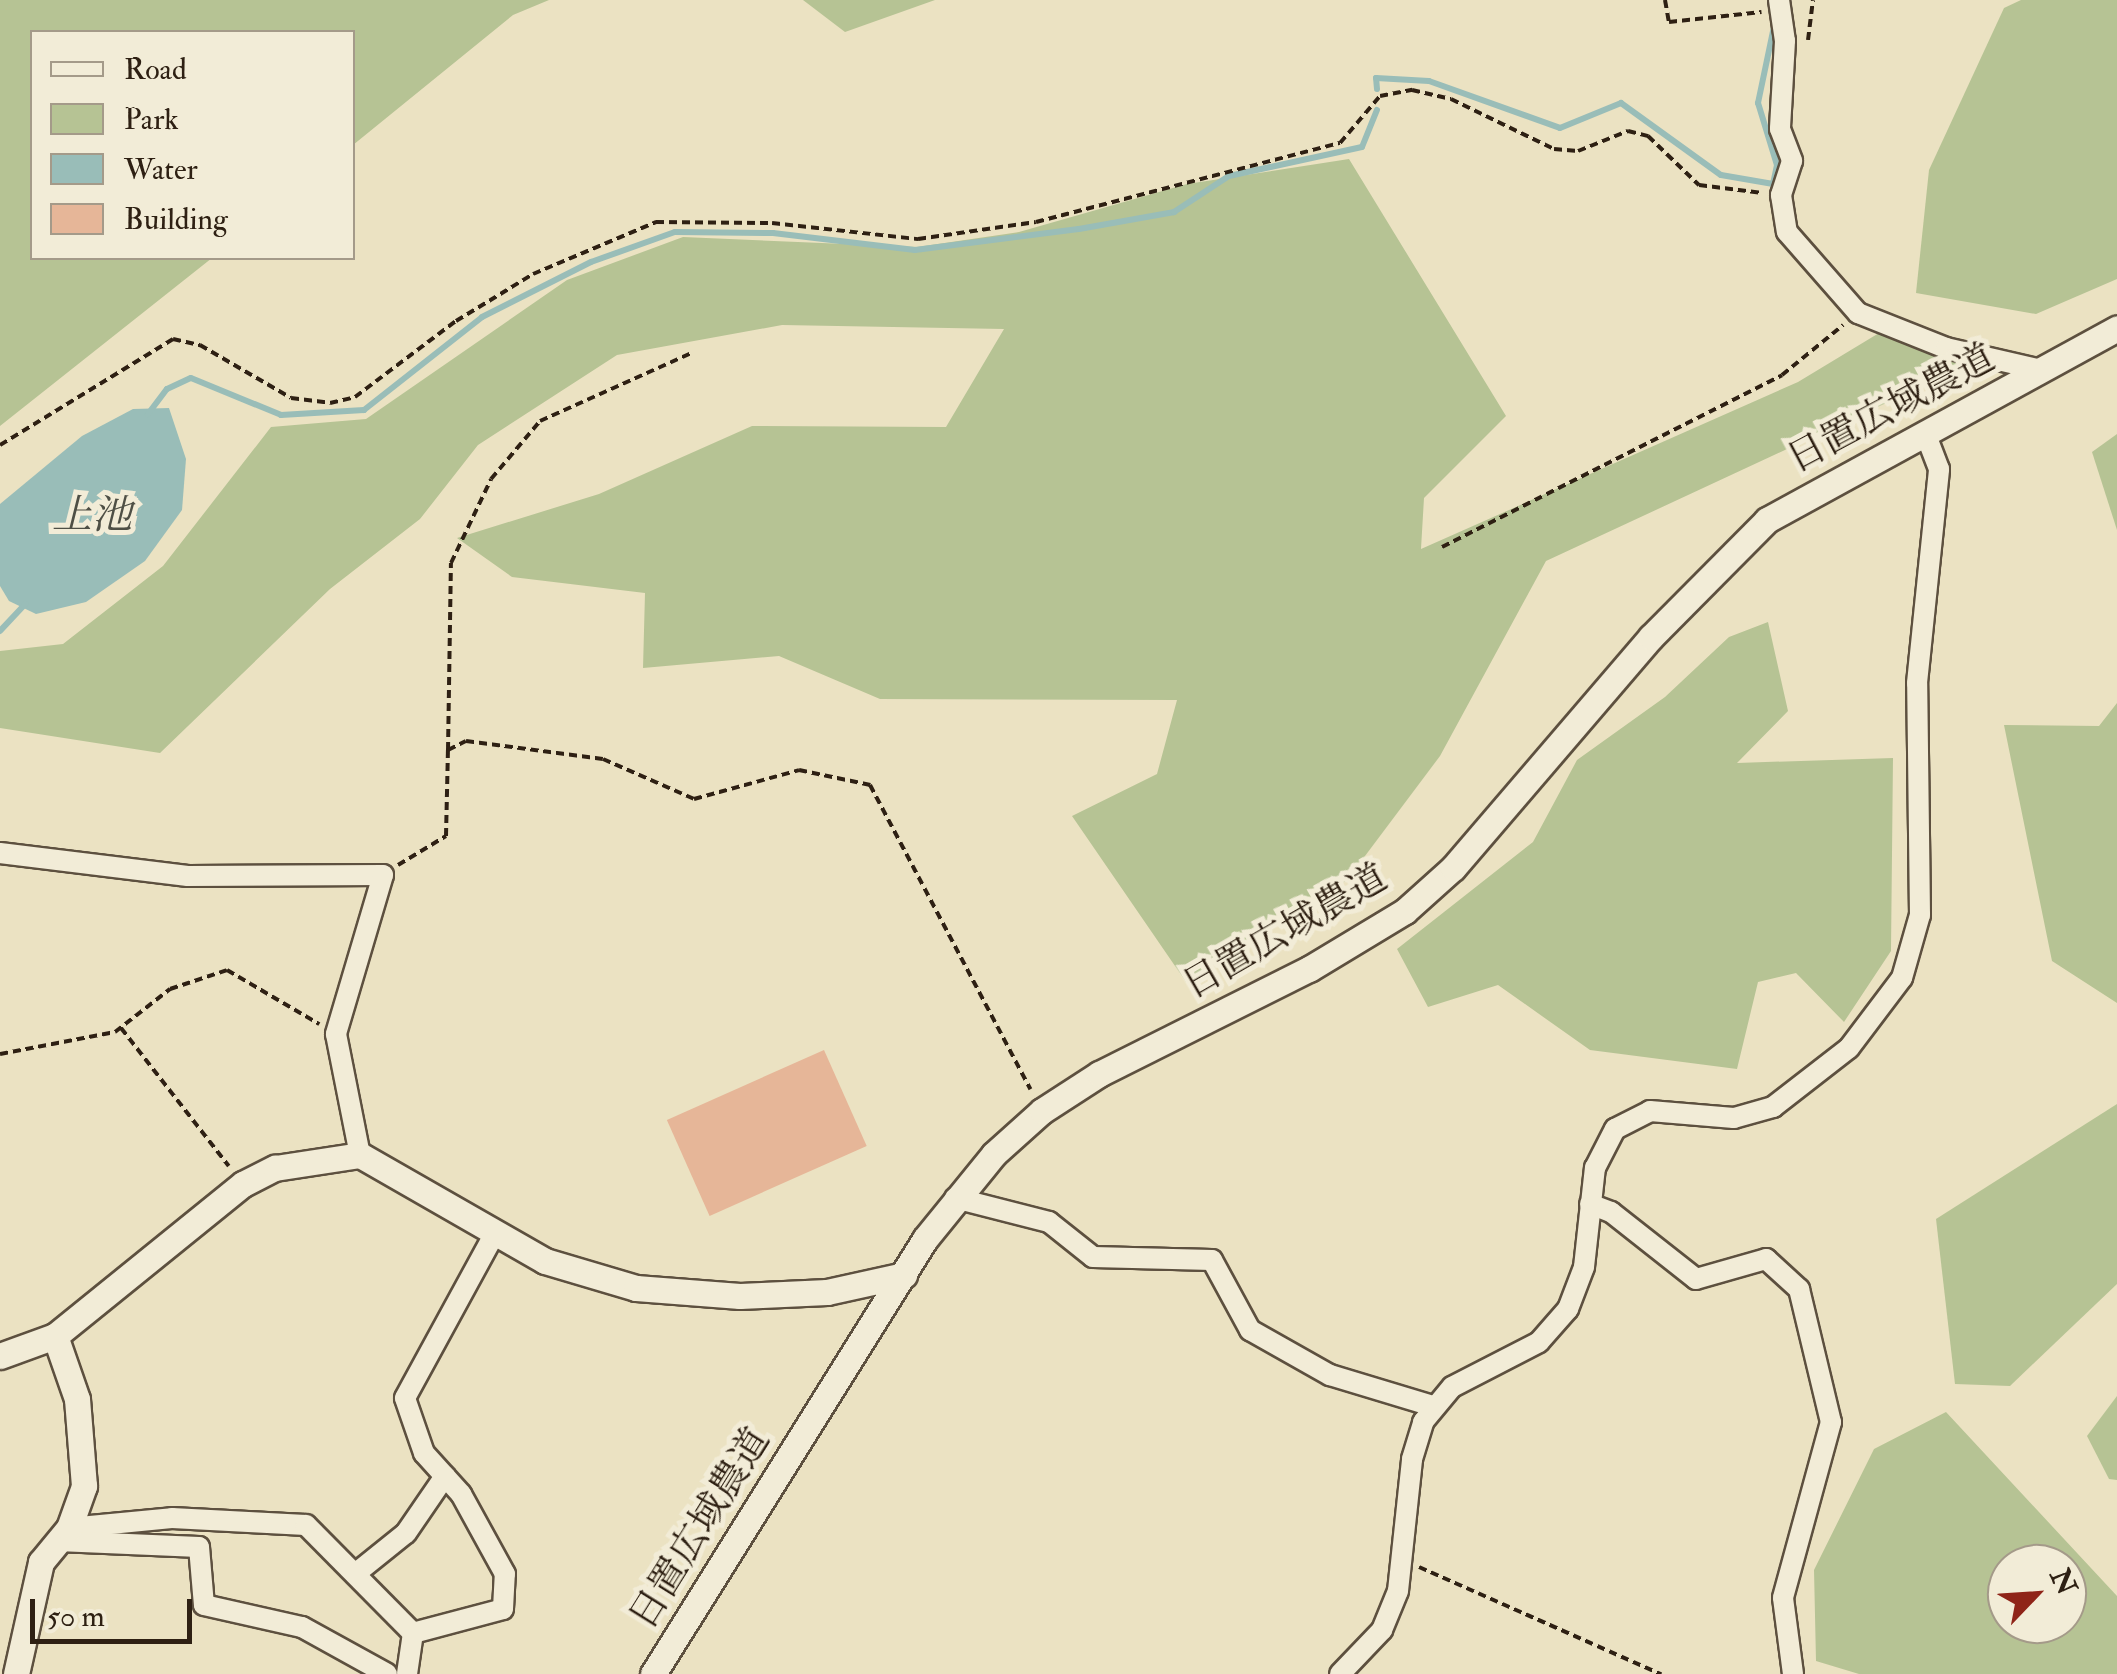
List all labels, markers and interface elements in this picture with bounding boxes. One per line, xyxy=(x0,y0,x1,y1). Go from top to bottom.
legend xyxy=(30,30,355,260)
text: Road xyxy=(124,51,187,88)
text: Park xyxy=(124,101,179,138)
text: Water xyxy=(124,151,198,188)
text: Building xyxy=(124,201,228,238)
street label: 日置広域農道 xyxy=(1780,335,2002,483)
water label: 上池 xyxy=(52,492,132,540)
street label: 日置広域農道 xyxy=(1175,855,1395,1009)
street label: 日置広域農道 xyxy=(620,1420,780,1638)
north arrow xyxy=(1987,1544,2087,1644)
text: N xyxy=(2042,1563,2084,1601)
scale bar xyxy=(35,1579,198,1641)
text: 50 m xyxy=(47,1598,105,1635)

